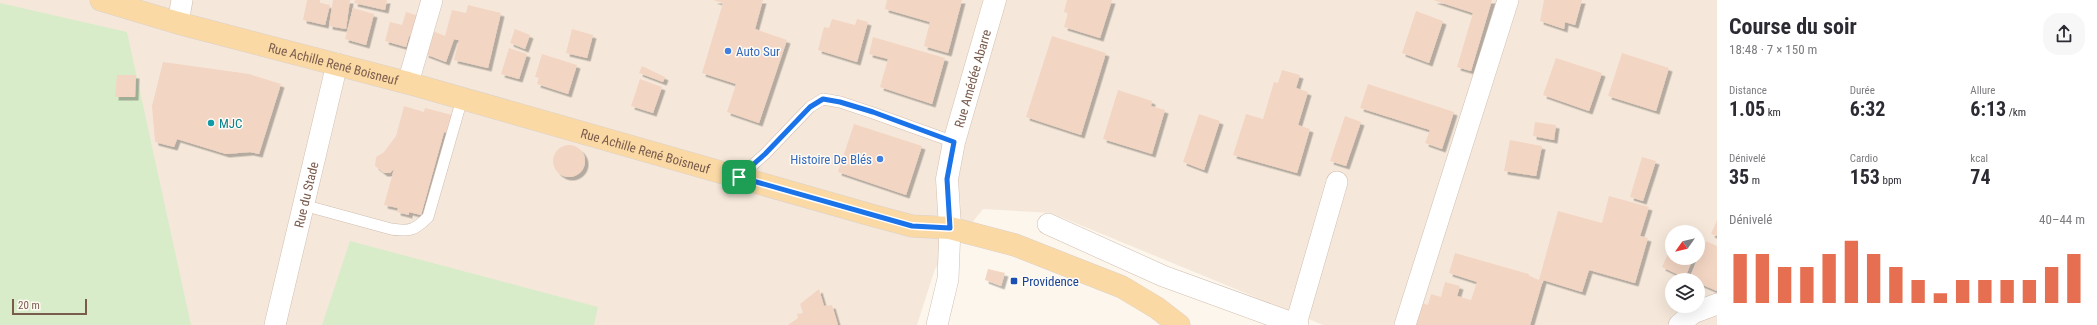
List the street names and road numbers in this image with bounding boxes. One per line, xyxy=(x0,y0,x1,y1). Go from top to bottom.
street label: Rue Amédée Abarre xyxy=(951,28,994,129)
street label: Rue Achille René Boisneuf xyxy=(267,39,400,88)
street label: Rue Achille René Boisneuf xyxy=(579,125,712,176)
street label: Rue du Stade xyxy=(291,160,321,229)

